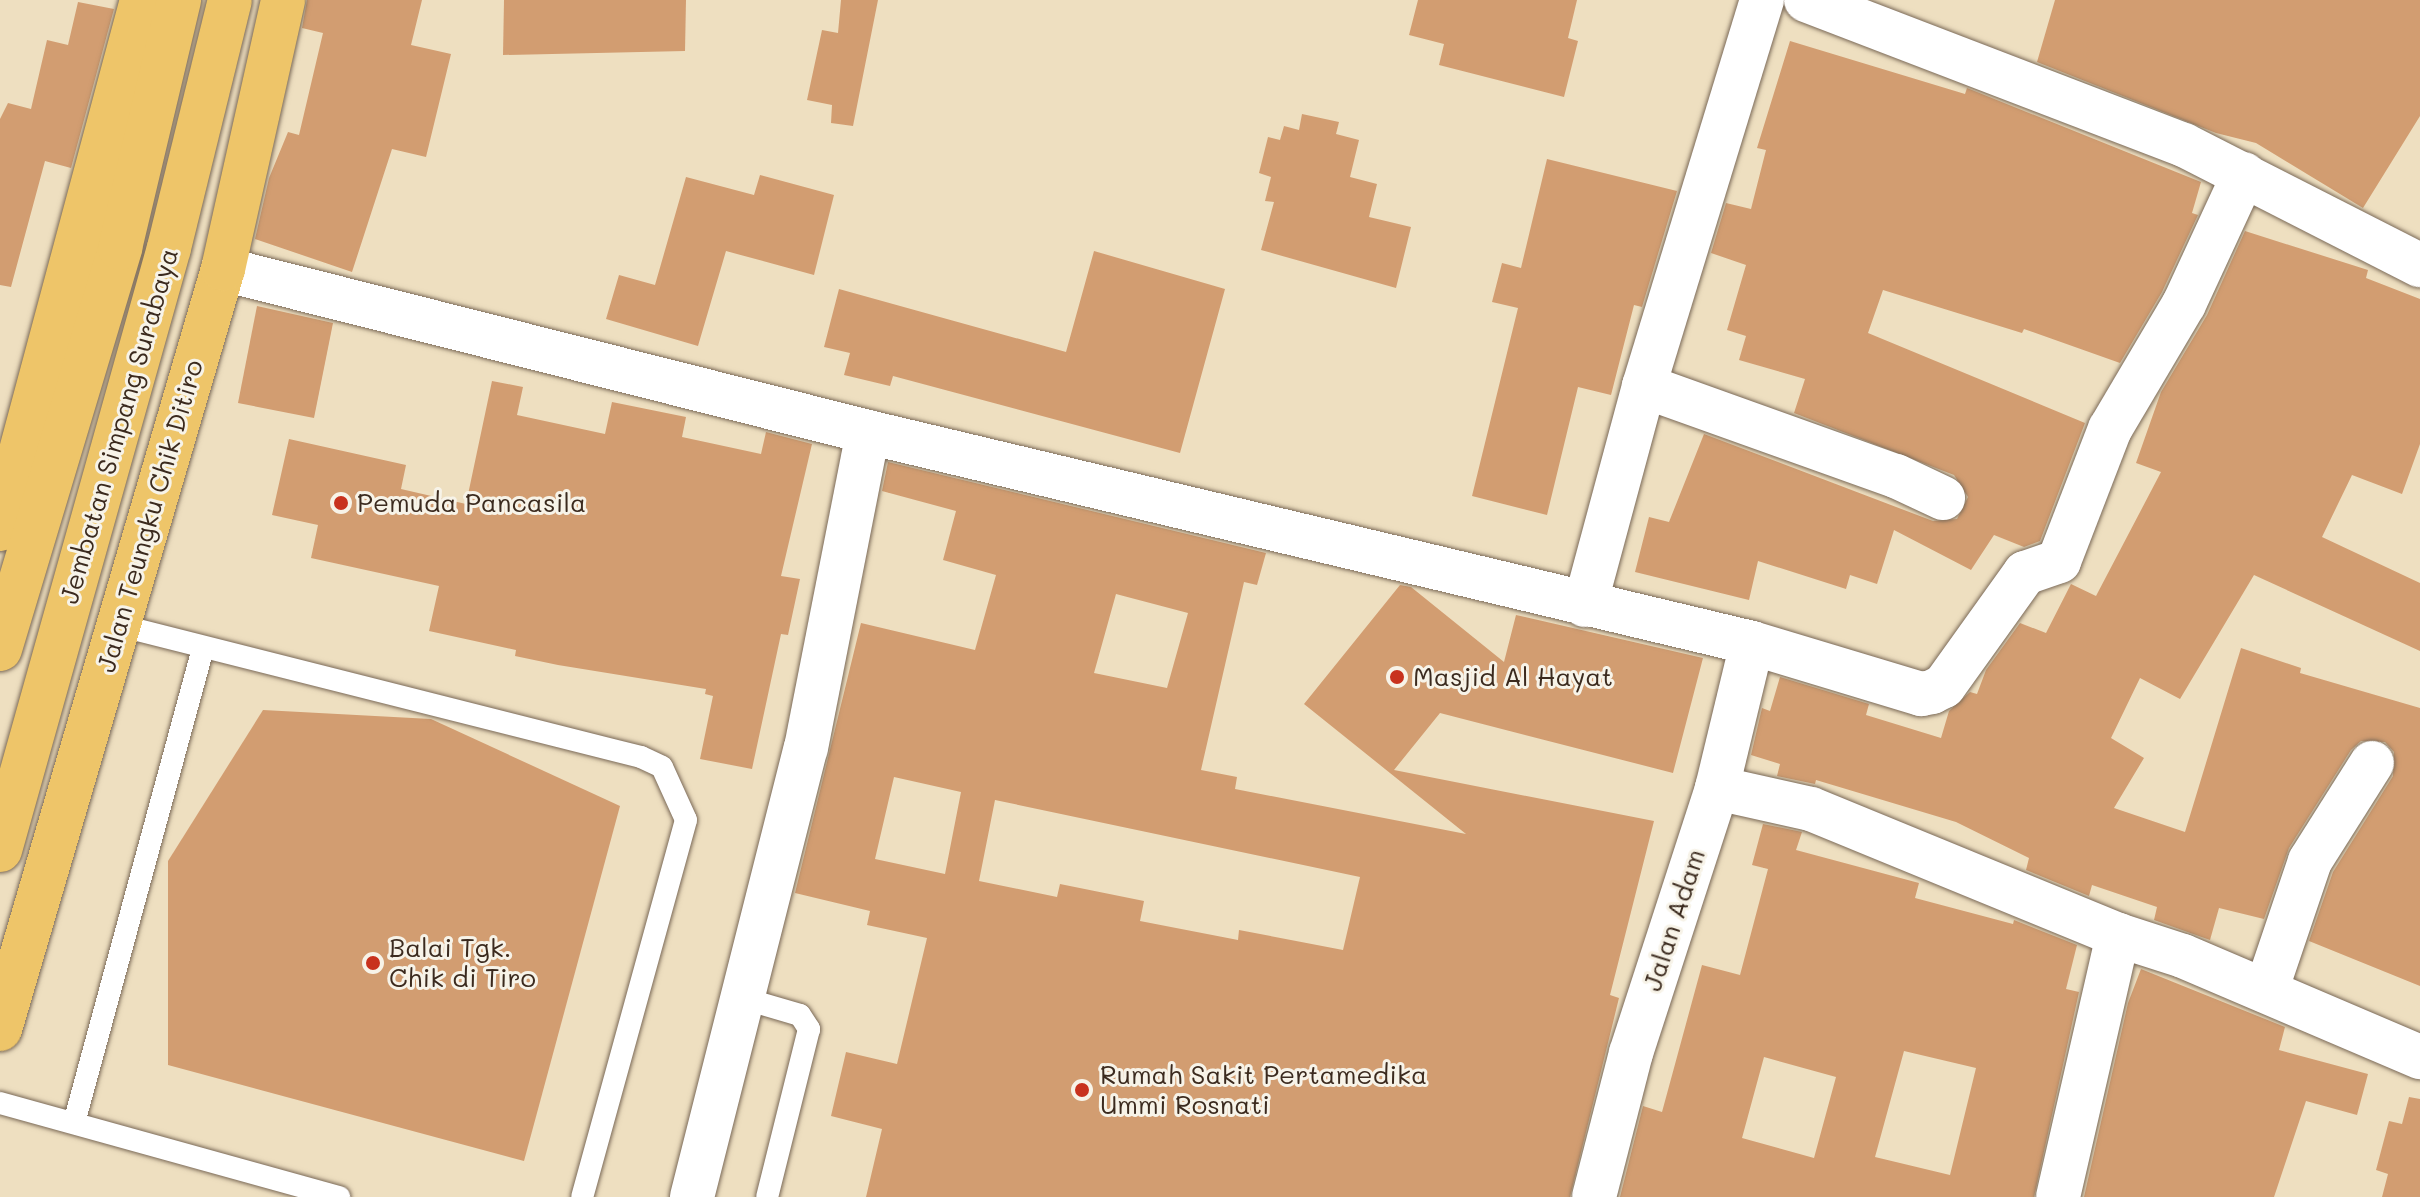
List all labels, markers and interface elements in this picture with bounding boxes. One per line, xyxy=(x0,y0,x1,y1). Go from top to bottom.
street label: Jembatan Simpang Surabaya xyxy=(53,245,185,607)
street label: Jalan Teungku Chik Ditiro xyxy=(90,356,210,676)
place label: Pemuda Pancasila xyxy=(357,487,586,519)
marker: Pemuda Pancasila xyxy=(332,494,350,512)
place label: Masjid Al Hayat xyxy=(1413,661,1613,693)
marker: Masjid Al Hayat xyxy=(1388,668,1406,686)
street label: Jalan Adam xyxy=(1636,845,1712,995)
place label: Balai Tgk. Chik di Tiro xyxy=(389,932,536,994)
marker: Balai Tgk. Chik di Tiro xyxy=(364,954,382,972)
place label: Rumah Sakit Pertamedika Ummi Rosnati xyxy=(1100,1059,1427,1120)
marker: Rumah Sakit Pertamedika Ummi Rosnati xyxy=(1071,1079,1093,1101)

